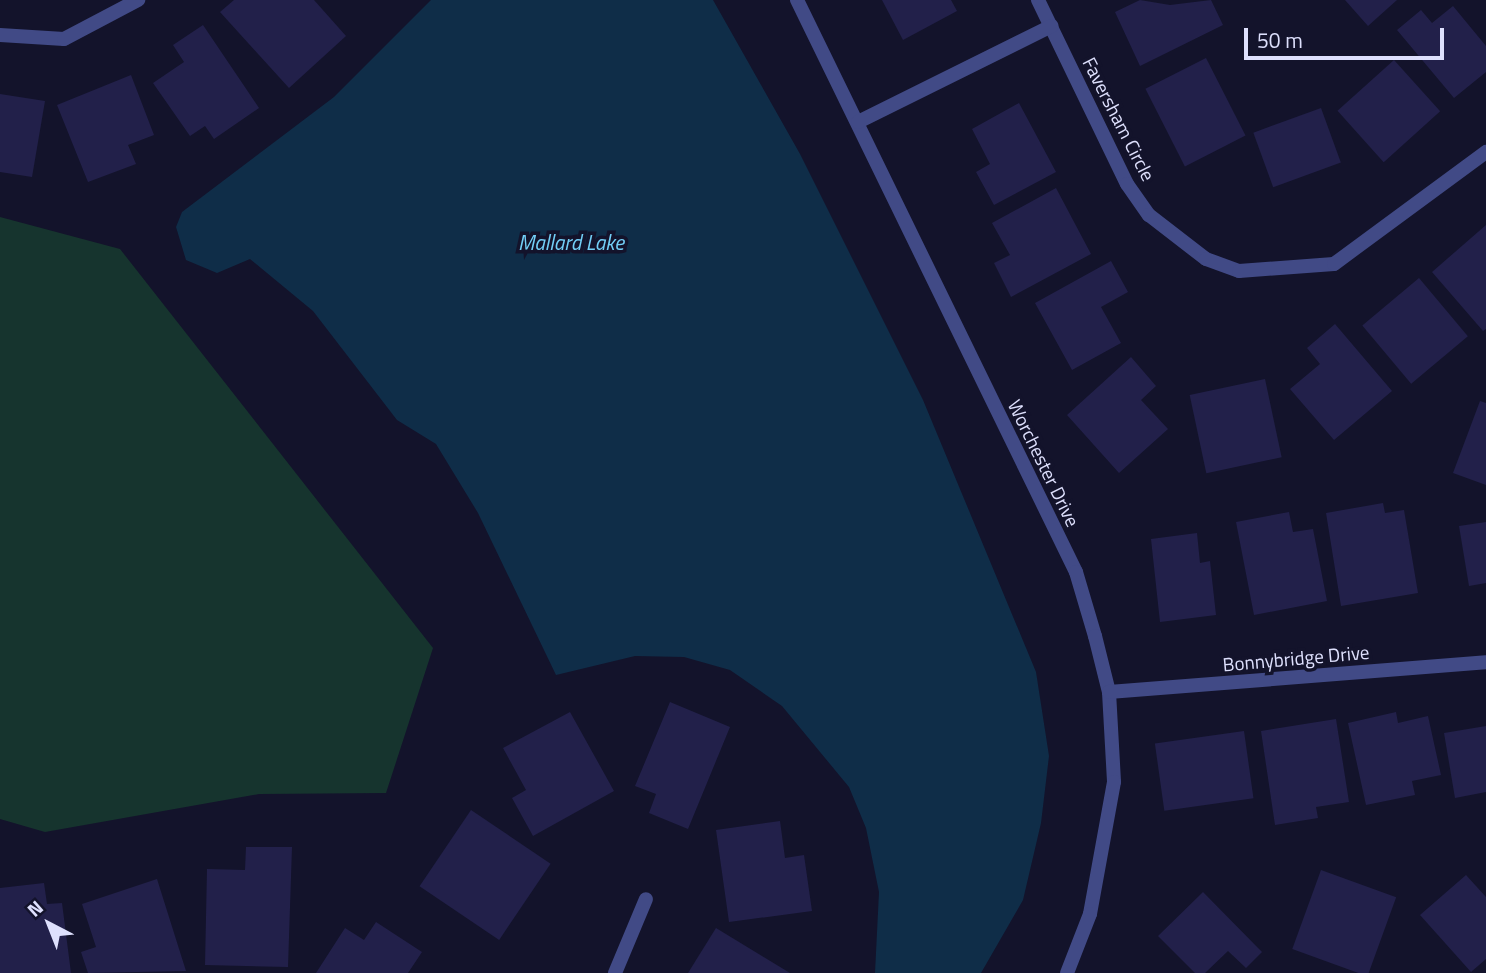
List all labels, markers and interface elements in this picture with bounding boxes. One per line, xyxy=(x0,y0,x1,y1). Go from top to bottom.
scale bar xyxy=(1248,14,1448,58)
text: 50 m xyxy=(1257,24,1303,56)
street label: Faversham Circle xyxy=(1078,53,1160,185)
water label: Mallard Lake xyxy=(518,229,624,255)
street label: Worchester Drive xyxy=(1003,396,1085,530)
street label: Bonnybridge Drive xyxy=(1222,640,1370,676)
north arrow xyxy=(14,889,84,959)
text: N xyxy=(20,893,49,923)

